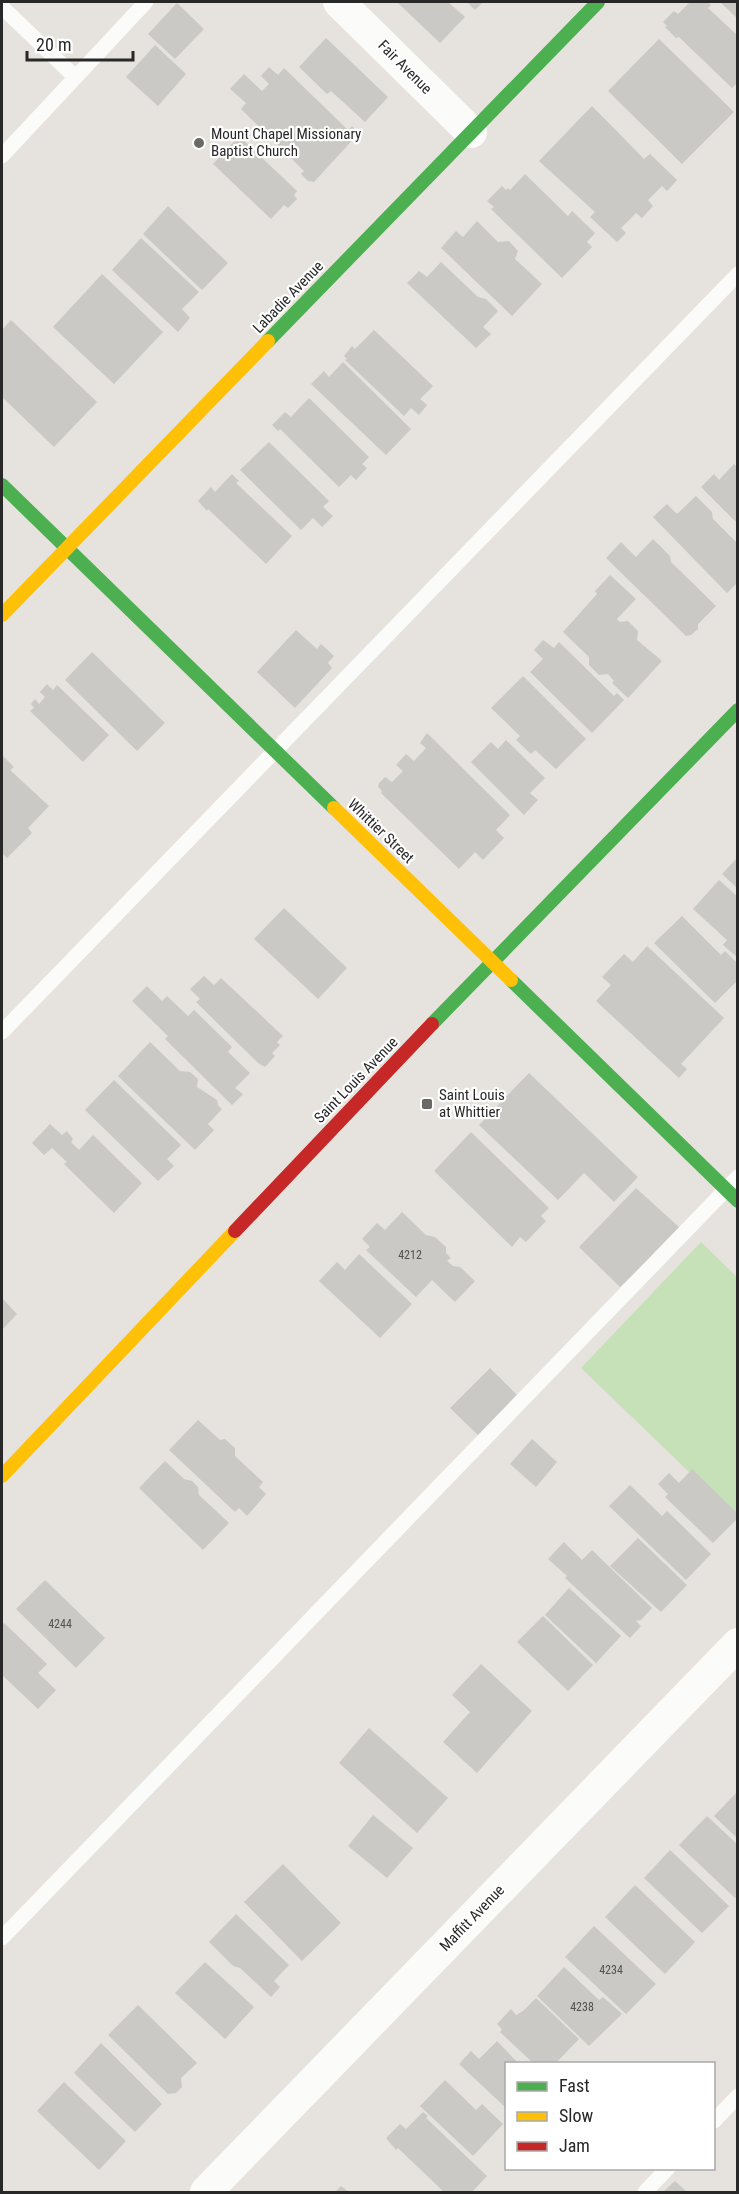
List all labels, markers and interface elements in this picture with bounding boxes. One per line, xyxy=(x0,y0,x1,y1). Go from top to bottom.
scale bar xyxy=(27,24,134,62)
text: 20 m xyxy=(36,34,71,55)
street label: Fair Avenue xyxy=(374,36,436,98)
place label: Mount Chapel Missionary Baptist Church xyxy=(211,125,361,160)
marker: Mount Chapel Missionary Baptist Church xyxy=(192,136,206,150)
street label: Labadie Avenue xyxy=(249,257,327,337)
street label: Whittier Street xyxy=(344,795,418,867)
street label: Saint Louis Avenue xyxy=(310,1033,402,1127)
place label: Saint Louis at Whittier xyxy=(439,1086,505,1121)
marker: Saint Louis at Whittier xyxy=(420,1097,434,1111)
house number: 4212 xyxy=(398,1248,422,1262)
house number: 4244 xyxy=(48,1617,72,1631)
street label: Maffitt Avenue xyxy=(436,1881,508,1955)
house number: 4234 xyxy=(599,1963,623,1977)
house number: 4238 xyxy=(570,2000,594,2014)
legend xyxy=(505,2062,715,2170)
text: Fast xyxy=(559,2075,590,2096)
text: Slow xyxy=(559,2105,594,2126)
text: Jam xyxy=(559,2135,590,2156)

